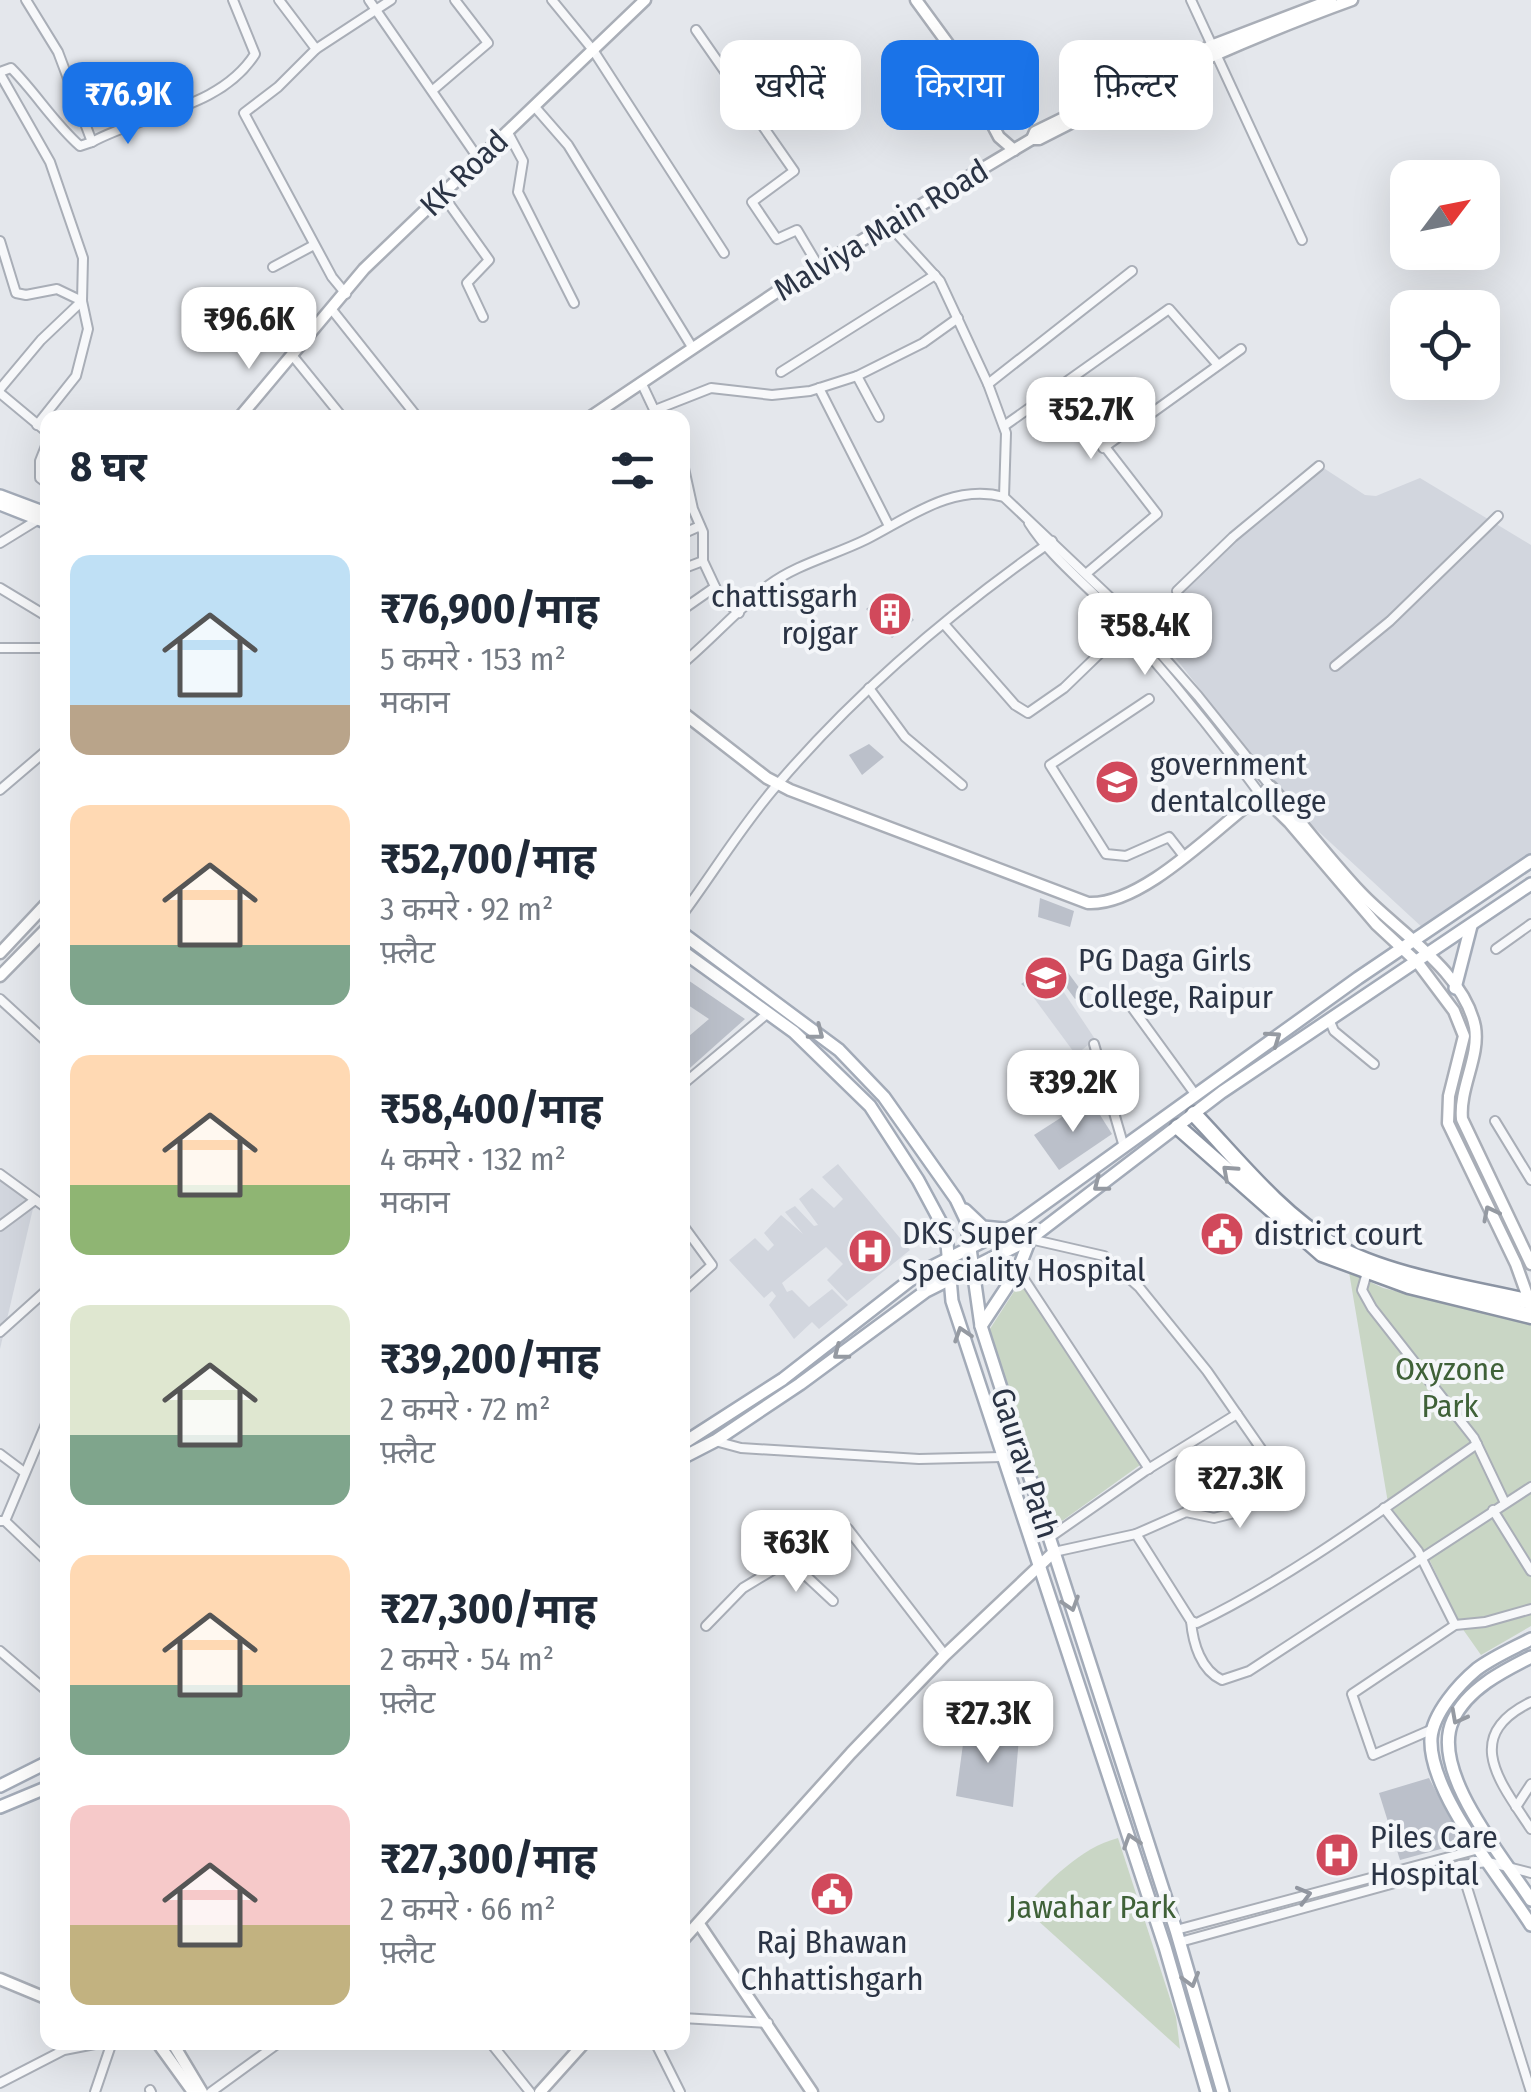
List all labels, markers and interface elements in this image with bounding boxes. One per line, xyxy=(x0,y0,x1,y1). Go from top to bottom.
chip: खरीदें xyxy=(720,40,861,130)
chip: किराया xyxy=(881,40,1039,130)
chip: फ़िल्टर xyxy=(1059,40,1213,130)
pin: ₹76.9K xyxy=(47,62,209,147)
text: ₹76.9K xyxy=(84,75,172,113)
street label: KK Road xyxy=(412,122,516,224)
street label: Malviya Main Road xyxy=(767,151,995,309)
north arrow xyxy=(1390,160,1500,270)
map controls xyxy=(1390,160,1500,400)
pin: ₹96.6K xyxy=(168,287,330,372)
button: locate xyxy=(1390,290,1500,400)
text: ₹96.6K xyxy=(203,300,295,338)
pin: ₹52.7K xyxy=(1010,377,1172,462)
text: ₹52.7K xyxy=(1048,390,1134,428)
text: 8 घर xyxy=(70,442,147,492)
icon: filters xyxy=(605,443,660,498)
place label: chattisgarh rojgar xyxy=(711,577,858,652)
text: ₹76,900/माह xyxy=(380,584,599,634)
building icon: chattisgarh rojgar xyxy=(867,591,913,637)
pin: ₹58.4K xyxy=(1064,593,1226,678)
icon: home xyxy=(150,595,270,715)
text: ₹58.4K xyxy=(1100,606,1190,644)
text: 5 कमरे · 153 m² xyxy=(380,640,566,678)
text: मकान xyxy=(380,683,450,721)
place label: government dentalcollege xyxy=(1150,745,1327,820)
school or university icon: government dentalcollege xyxy=(1094,759,1140,805)
text: ₹52,700/माह xyxy=(380,834,596,884)
icon: home xyxy=(150,845,270,965)
text: 3 कमरे · 92 m² xyxy=(380,890,553,928)
text: फ़्लैट xyxy=(380,933,435,971)
place label: PG Daga Girls College, Raipur xyxy=(1078,941,1273,1016)
school or university icon: PG Daga Girls College, Raipur xyxy=(1023,955,1069,1001)
one-way arrow xyxy=(806,1021,824,1039)
one-way arrow xyxy=(1263,1032,1281,1050)
pin: ₹39.2K xyxy=(992,1050,1154,1135)
text: ₹39.2K xyxy=(1029,1063,1117,1101)
text: ₹58,400/माह xyxy=(380,1084,603,1134)
icon: home xyxy=(150,1095,270,1215)
text: 4 कमरे · 132 m² xyxy=(380,1140,566,1178)
one-way arrow xyxy=(1222,1166,1241,1184)
one-way arrow xyxy=(1093,1173,1111,1190)
text: मकान xyxy=(380,1183,450,1221)
one-way arrow xyxy=(1483,1205,1502,1223)
public building icon: district court xyxy=(1199,1211,1245,1257)
place label: DKS Super Speciality Hospital xyxy=(902,1214,1146,1289)
place label: district court xyxy=(1254,1215,1423,1253)
hospital icon: DKS Super Speciality Hospital xyxy=(847,1228,893,1274)
one-way arrow xyxy=(954,1326,974,1343)
text: ₹39,200/माह xyxy=(380,1334,600,1384)
one-way arrow xyxy=(833,1341,851,1358)
icon: home xyxy=(150,1345,270,1465)
park label: Oxyzone Park xyxy=(1395,1350,1505,1425)
street label: Gaurav Path xyxy=(983,1383,1067,1543)
text: 2 कमरे · 72 m² xyxy=(380,1390,551,1428)
text: फ़्लैट xyxy=(380,1433,435,1471)
pin: ₹27.3K xyxy=(1159,1446,1321,1531)
text: ₹27.3K xyxy=(1197,1459,1283,1497)
pin: ₹63K xyxy=(737,1510,855,1595)
text: ₹63K xyxy=(763,1523,829,1561)
text: ₹27,300/माह xyxy=(380,1584,597,1634)
one-way arrow xyxy=(1059,1594,1079,1611)
icon: home xyxy=(150,1595,270,1715)
text: 2 कमरे · 54 m² xyxy=(380,1640,554,1678)
pin: ₹27.3K xyxy=(907,1681,1069,1766)
text: फ़्लैट xyxy=(380,1683,435,1721)
text: ₹27.3K xyxy=(945,1694,1031,1732)
one-way arrow xyxy=(1451,1706,1470,1725)
place label: Piles Care Hospital xyxy=(1370,1818,1498,1893)
hospital icon: Piles Care Hospital xyxy=(1314,1832,1360,1878)
text: ₹27,300/माह xyxy=(380,1834,597,1884)
one-way arrow xyxy=(1122,1834,1142,1851)
icon: home xyxy=(150,1845,270,1965)
public building icon: Raj Bhawan Chhattishgarh xyxy=(809,1871,855,1917)
one-way arrow xyxy=(1295,1886,1312,1907)
park label: Jawahar Park xyxy=(1008,1888,1176,1926)
text: 2 कमरे · 66 m² xyxy=(380,1890,556,1928)
place label: Raj Bhawan Chhattishgarh xyxy=(740,1923,924,1998)
text: फ़्लैट xyxy=(380,1933,435,1971)
one-way arrow xyxy=(1179,1971,1200,1988)

